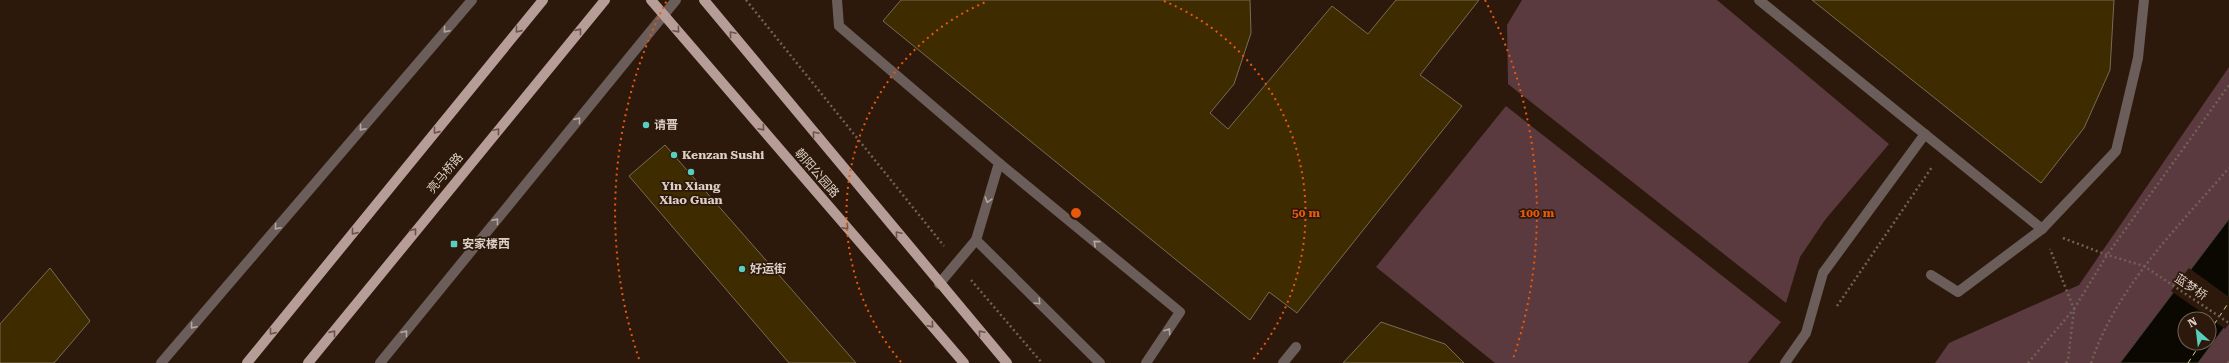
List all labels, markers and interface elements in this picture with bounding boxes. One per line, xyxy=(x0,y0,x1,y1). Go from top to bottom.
one-way arrow xyxy=(444,25,451,32)
one-way arrow xyxy=(672,25,679,32)
one-way arrow xyxy=(516,26,523,33)
one-way arrow xyxy=(575,28,582,35)
one-way arrow xyxy=(729,31,736,38)
one-way arrow xyxy=(573,118,580,125)
place label: 请晋 xyxy=(654,118,678,132)
marker: 请晋 xyxy=(641,120,651,130)
one-way arrow xyxy=(757,123,764,131)
one-way arrow xyxy=(359,124,366,131)
one-way arrow xyxy=(434,126,441,134)
one-way arrow xyxy=(492,128,499,135)
one-way arrow xyxy=(812,131,819,138)
street label: 朝阳公园路 xyxy=(792,146,842,200)
place label: Kenzan Sushi xyxy=(682,148,764,162)
street label: 亮马桥路 xyxy=(424,150,466,196)
marker: Kenzan Sushi xyxy=(669,150,679,160)
marker: Yin Xiang Xiao Guan xyxy=(686,167,696,177)
place label: Yin Xiang Xiao Guan xyxy=(659,179,723,207)
one-way arrow xyxy=(984,196,993,203)
centre of rings xyxy=(1069,206,1083,220)
text: 50 m xyxy=(1292,206,1320,220)
text: 100 m xyxy=(1520,206,1555,220)
one-way arrow xyxy=(491,218,498,226)
one-way arrow xyxy=(275,222,282,230)
one-way arrow xyxy=(842,222,849,229)
one-way arrow xyxy=(352,227,359,234)
one-way arrow xyxy=(410,229,417,236)
one-way arrow xyxy=(895,231,902,239)
place label: 安家楼西 xyxy=(462,237,510,251)
marker: 安家楼西 xyxy=(449,239,459,249)
one-way arrow xyxy=(1094,241,1101,248)
place label: 好运街 xyxy=(750,262,786,276)
marker: 好运街 xyxy=(737,264,747,274)
street label: 蓝梦桥 xyxy=(2172,271,2210,303)
one-way arrow xyxy=(1033,297,1041,305)
north arrow xyxy=(2177,311,2217,351)
text: N xyxy=(2186,315,2200,330)
one-way arrow xyxy=(190,321,197,329)
one-way arrow xyxy=(927,321,934,328)
one-way arrow xyxy=(269,328,276,335)
one-way arrow xyxy=(1163,328,1170,335)
one-way arrow xyxy=(328,330,335,337)
one-way arrow xyxy=(401,330,408,337)
one-way arrow xyxy=(979,331,986,338)

